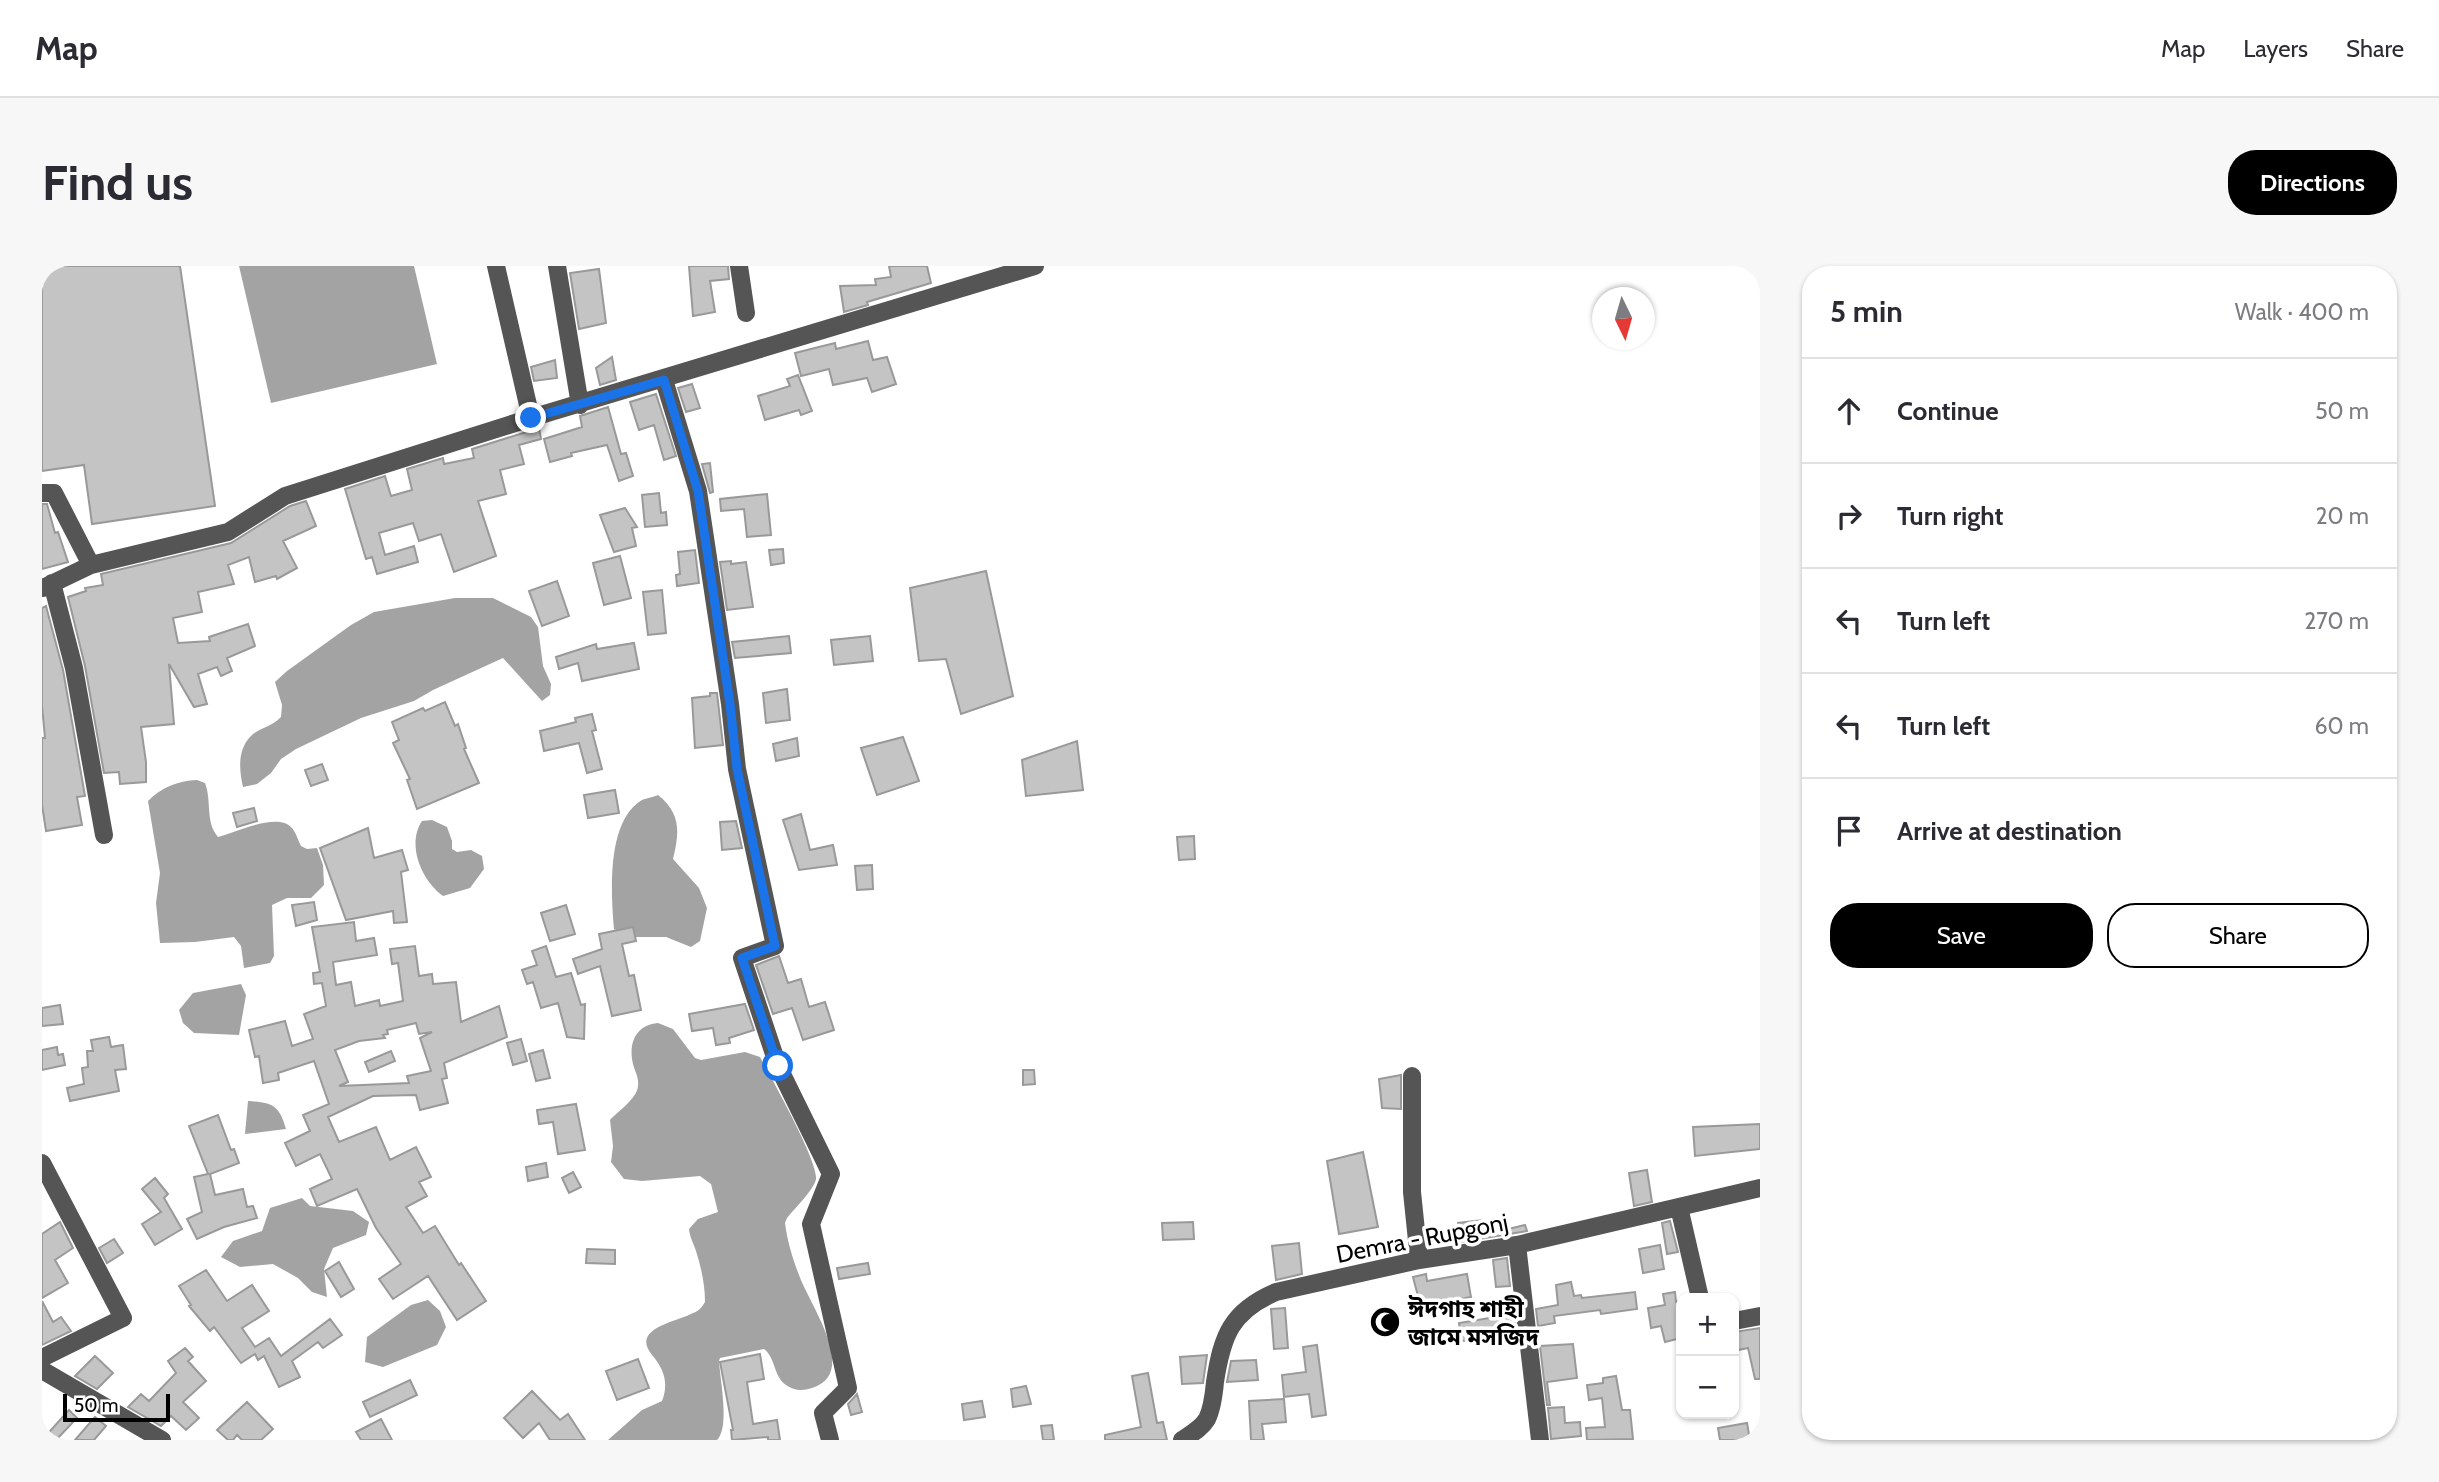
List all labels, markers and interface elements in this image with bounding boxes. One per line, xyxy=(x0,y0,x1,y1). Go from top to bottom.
text: Map xyxy=(35,28,98,68)
text: Map xyxy=(2161,34,2205,63)
text: Layers xyxy=(2243,34,2308,63)
text: Share xyxy=(2346,34,2404,63)
button: Directions xyxy=(2228,150,2397,215)
text: Find us xyxy=(42,153,193,212)
north arrow xyxy=(1592,287,1655,350)
text: 5 min xyxy=(1830,293,1903,330)
text: Walk · 400 m xyxy=(2235,298,2369,326)
icon: ahead xyxy=(1830,392,1868,430)
text: Continue xyxy=(1897,395,1999,427)
text: 50 m xyxy=(2315,397,2369,425)
route end xyxy=(515,402,546,433)
icon: right xyxy=(1830,497,1868,535)
text: Turn right xyxy=(1897,500,2003,532)
text: 20 m xyxy=(2316,502,2369,530)
icon: left xyxy=(1830,602,1868,640)
text: Turn left xyxy=(1897,605,1990,637)
text: 270 m xyxy=(2304,607,2369,635)
icon: left xyxy=(1830,707,1868,745)
text: Turn left xyxy=(1897,710,1990,742)
text: 60 m xyxy=(2315,712,2369,740)
icon: arrive xyxy=(1830,812,1868,850)
text: Arrive at destination xyxy=(1897,815,2122,847)
button: Save xyxy=(1830,903,2093,968)
button: Share xyxy=(2107,903,2369,968)
route start xyxy=(762,1050,793,1081)
street label: Demra - Rupgonj xyxy=(1334,1207,1510,1269)
map controls xyxy=(1676,1293,1739,1419)
button: + xyxy=(1676,1293,1739,1356)
place label: ঈদগাহ শাহী জামে মসজিদ xyxy=(1407,1294,1539,1351)
mosque icon: ঈদগাহ শাহী জামে মসজিদ xyxy=(1368,1305,1402,1339)
button: − xyxy=(1676,1356,1739,1419)
scale bar xyxy=(63,1391,170,1423)
text: 50 m xyxy=(74,1394,118,1417)

